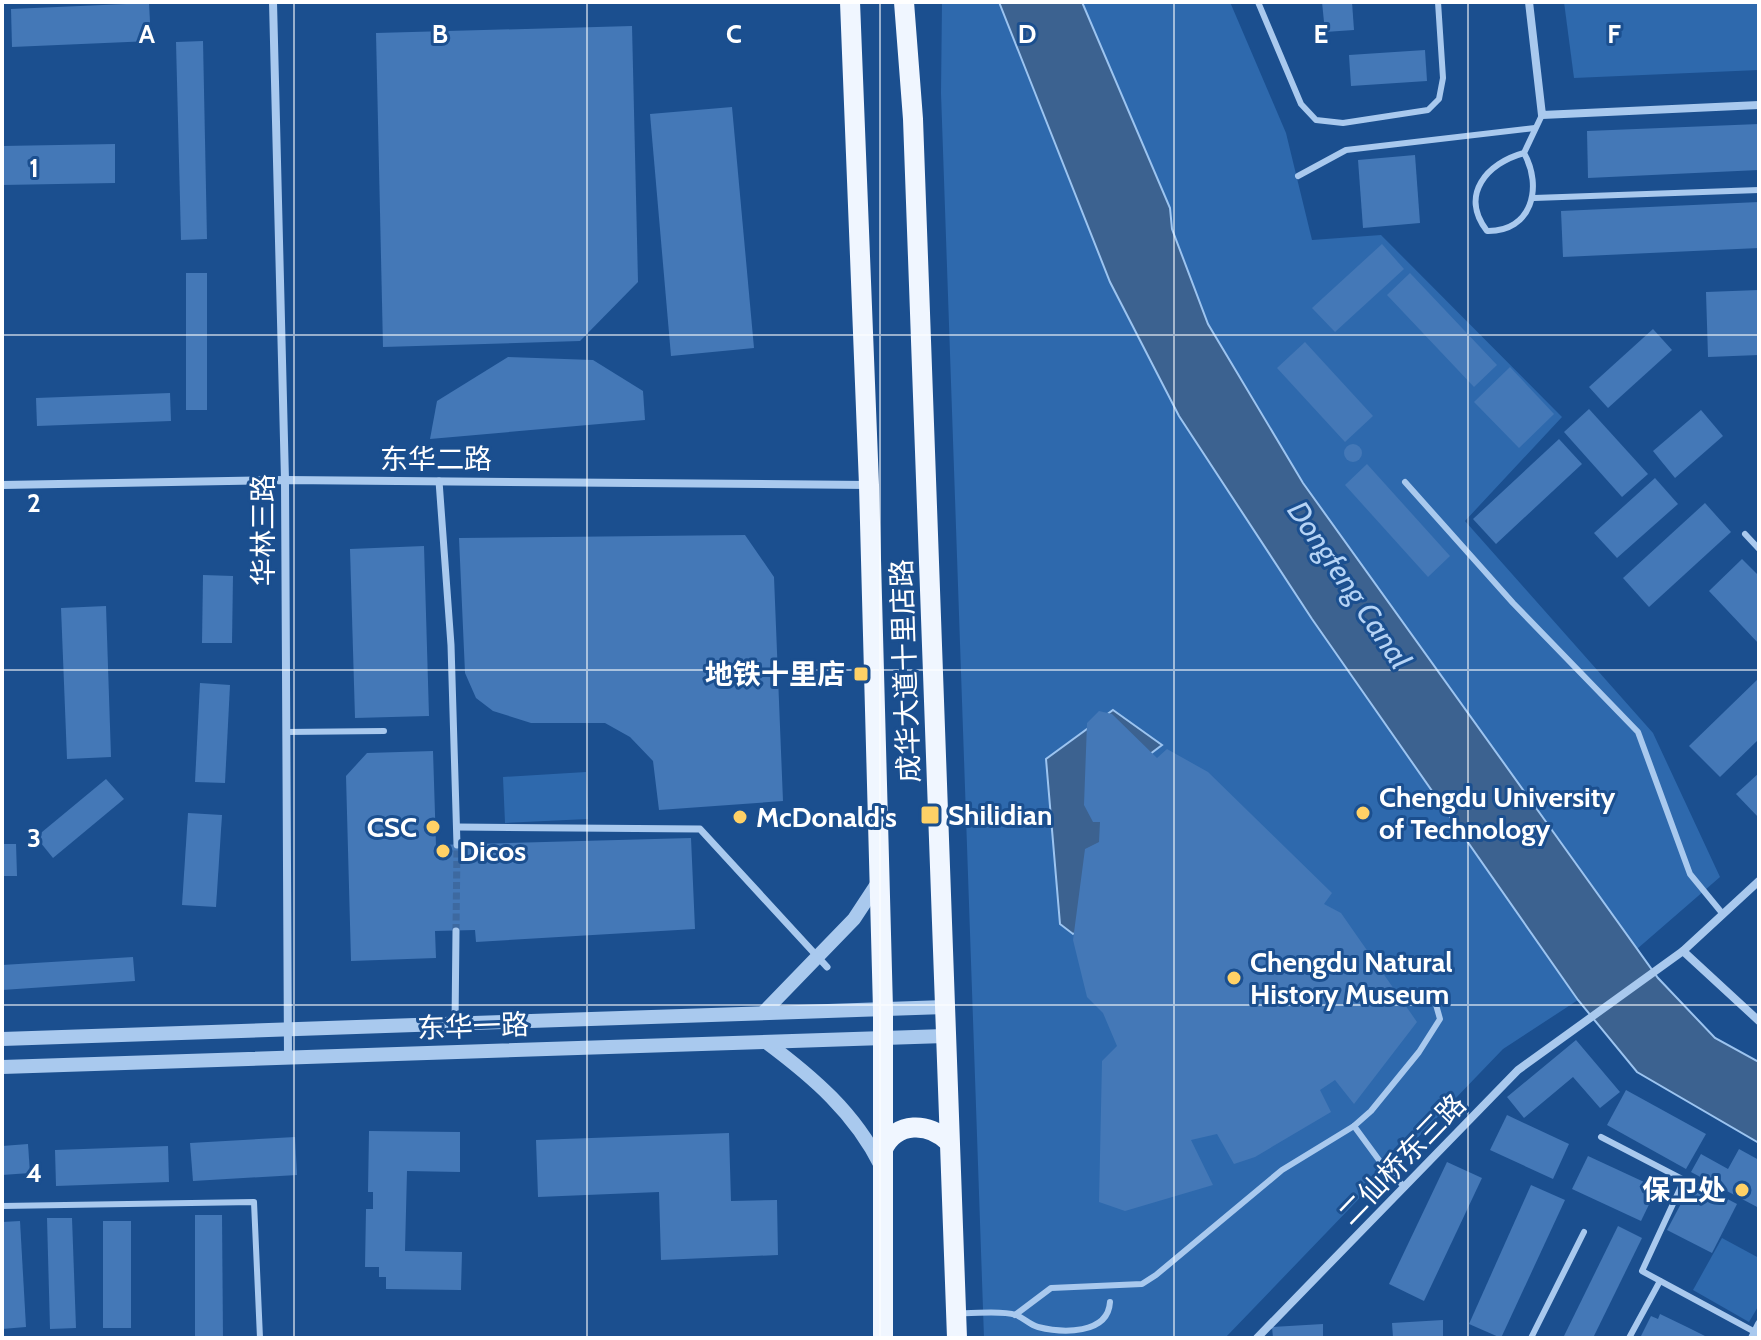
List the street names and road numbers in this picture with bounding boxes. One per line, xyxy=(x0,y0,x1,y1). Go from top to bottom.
street label: 东华二路 xyxy=(380,442,492,476)
street label: 华林三路 xyxy=(246,474,280,586)
street label: 成华大道十里店路 xyxy=(884,558,926,784)
street label: 东华一路 xyxy=(416,1007,530,1045)
street label: 二仙桥东三路 xyxy=(1331,1087,1473,1231)

